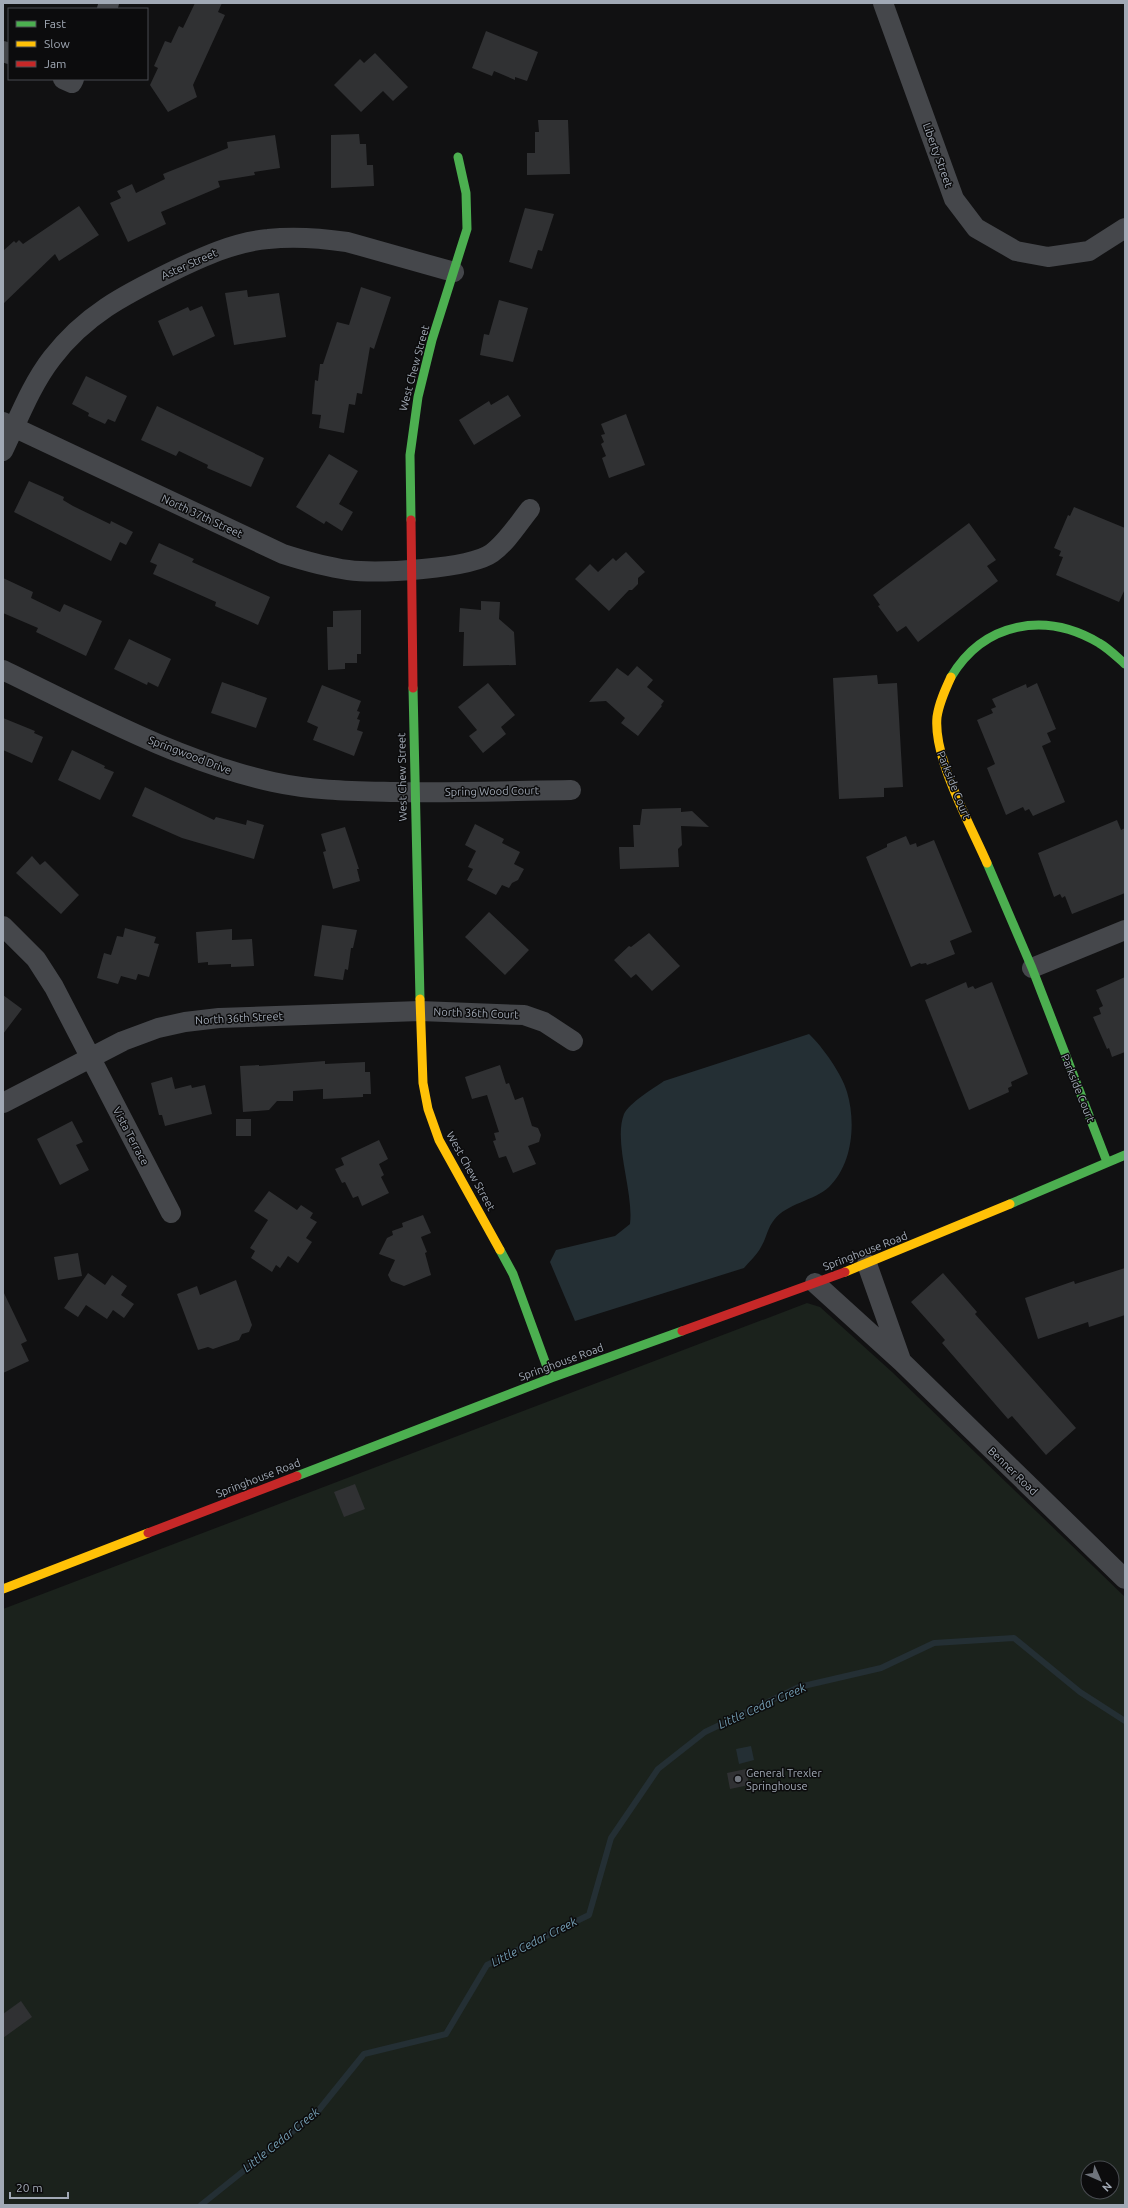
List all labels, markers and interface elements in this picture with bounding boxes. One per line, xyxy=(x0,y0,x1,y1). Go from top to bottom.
legend xyxy=(8,8,148,80)
text: Fast xyxy=(44,17,66,30)
text: Slow xyxy=(44,37,70,50)
text: Jam xyxy=(44,57,66,70)
street label: Liberty Street xyxy=(921,121,955,190)
street label: Aster Street xyxy=(159,246,219,282)
street label: West Chew Street xyxy=(397,323,431,412)
street label: North 37th Street xyxy=(160,492,245,540)
street label: West Chew Street xyxy=(395,732,409,821)
street label: Springwood Drive xyxy=(147,734,233,776)
street label: Parkside Court xyxy=(935,749,973,821)
street label: Spring Wood Court xyxy=(445,784,540,798)
street label: North 36th Court xyxy=(433,1006,519,1021)
street label: North 36th Street xyxy=(195,1010,284,1026)
street label: Parkside Court xyxy=(1059,1052,1097,1124)
street label: Vista Terrace xyxy=(111,1105,151,1167)
street label: West Chew Street xyxy=(444,1129,498,1213)
street label: Springhouse Road xyxy=(821,1229,909,1273)
street label: Springhouse Road xyxy=(517,1341,605,1383)
street label: Benner Road xyxy=(986,1445,1040,1497)
street label: Springhouse Road xyxy=(214,1456,302,1500)
water label: Little Cedar Creek xyxy=(716,1680,808,1731)
place label: General Trexler Springhouse xyxy=(746,1767,822,1792)
marker: General Trexler Springhouse xyxy=(733,1774,743,1784)
water label: Little Cedar Creek xyxy=(489,1914,580,1969)
water label: Little Cedar Creek xyxy=(240,2104,322,2174)
north arrow xyxy=(1080,2160,1120,2200)
scale bar xyxy=(10,2174,68,2200)
text: N xyxy=(1100,2180,1114,2194)
text: 20 m xyxy=(16,2181,43,2194)

